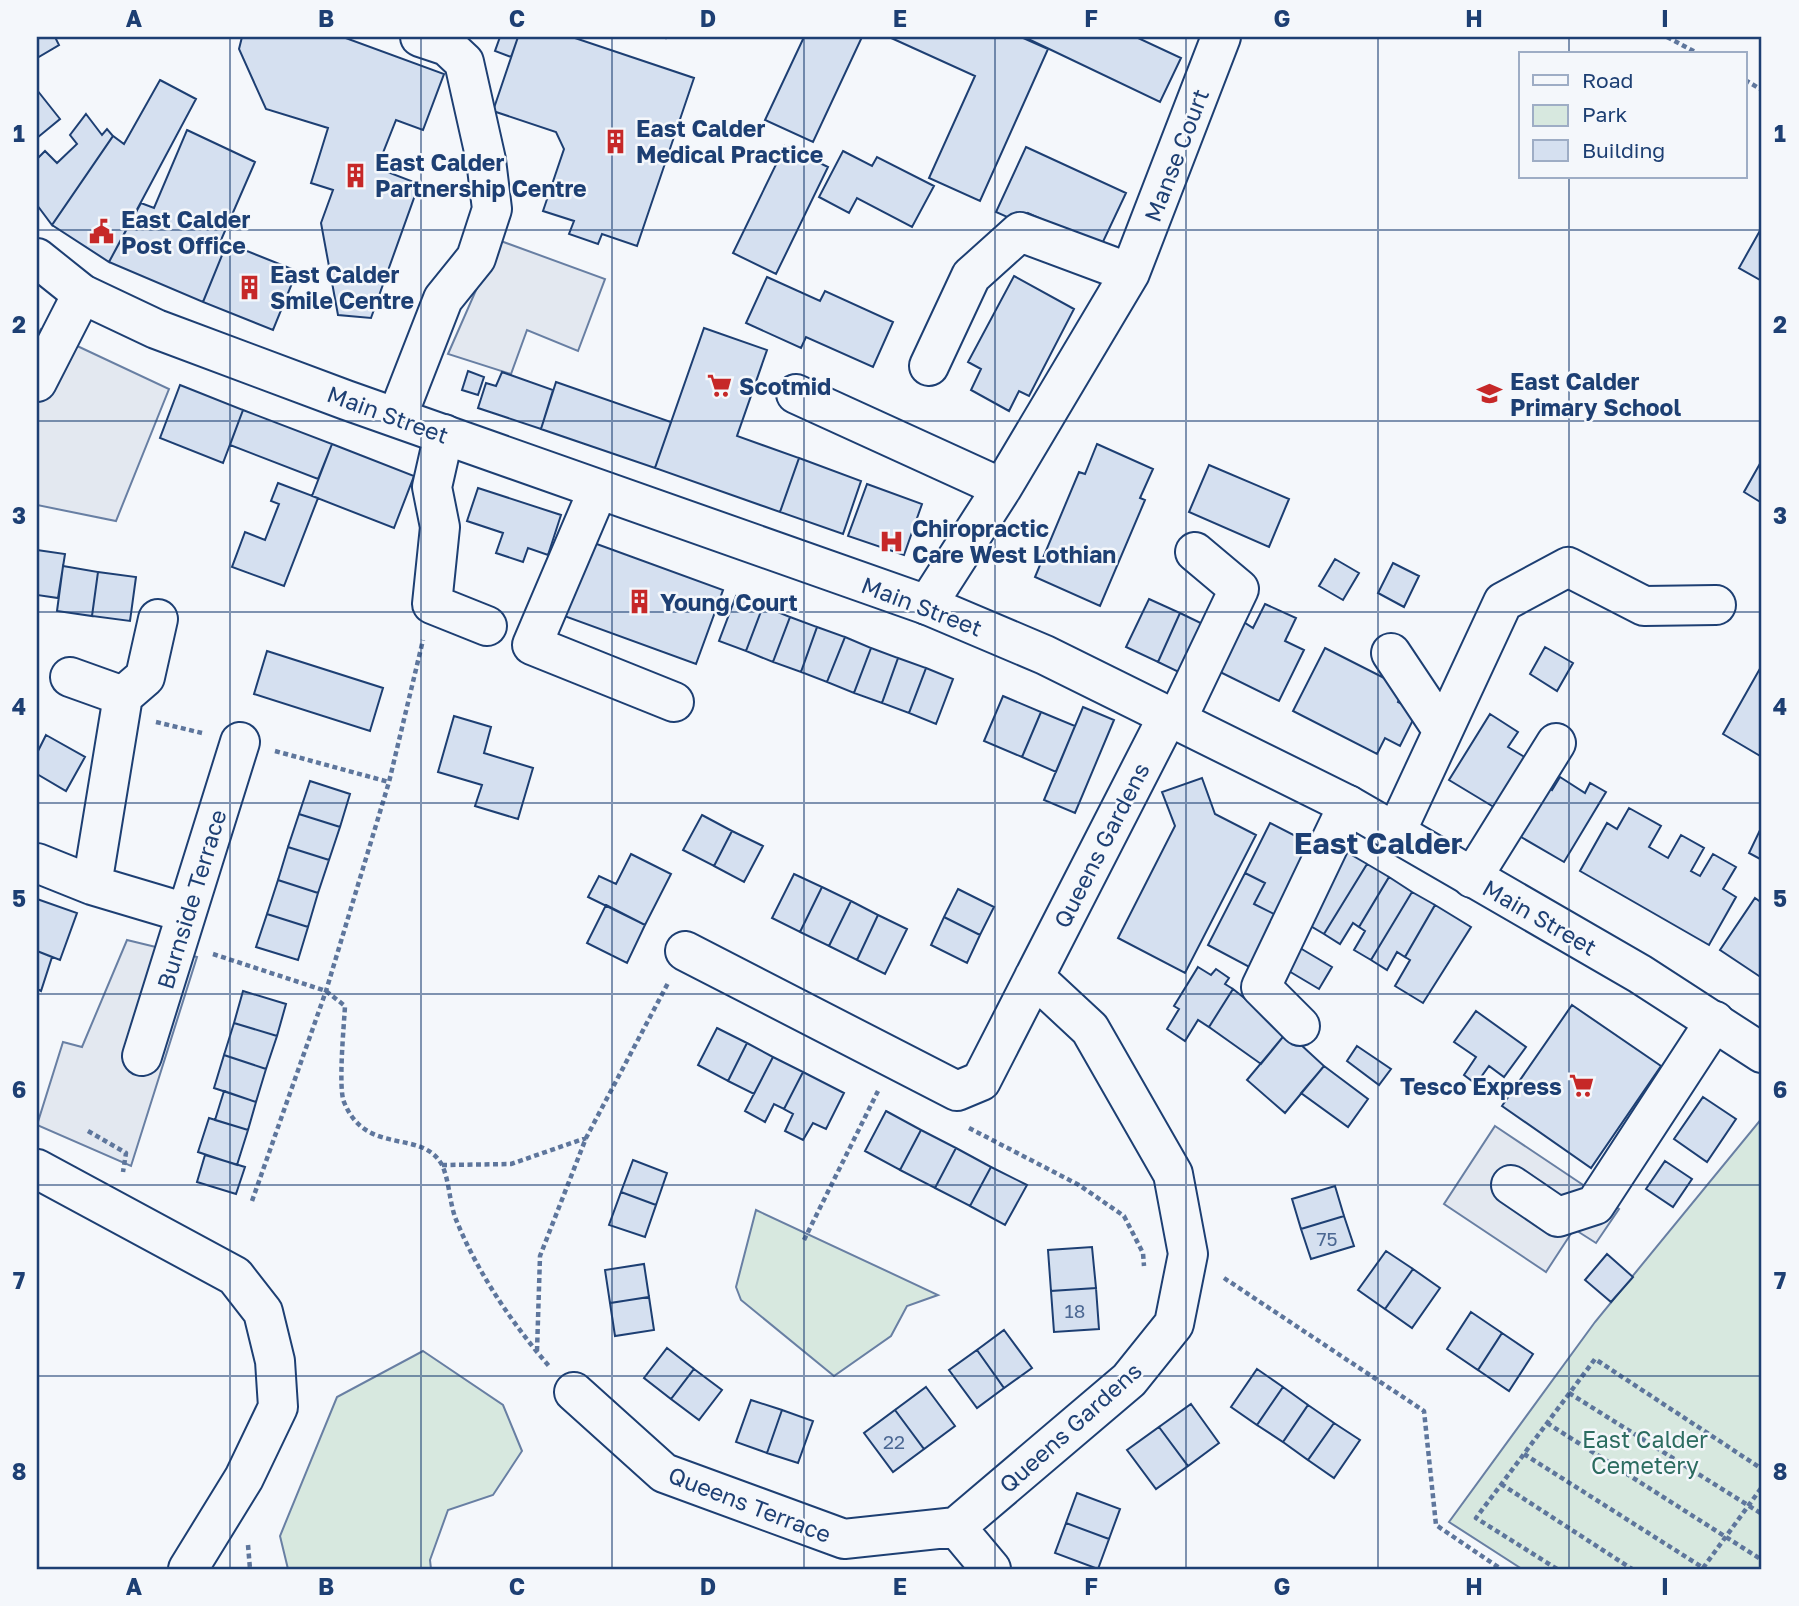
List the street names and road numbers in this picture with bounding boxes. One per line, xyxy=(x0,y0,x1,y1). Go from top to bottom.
street label: Manse Court xyxy=(1138,85,1214,225)
street label: Main Street xyxy=(324,379,452,449)
street label: Main Street xyxy=(858,570,986,642)
street label: Queens Gardens xyxy=(1047,758,1155,932)
street label: Burnside Terrace xyxy=(150,806,232,992)
street label: Main Street xyxy=(1478,873,1602,961)
street label: Queens Gardens xyxy=(993,1356,1147,1498)
street label: Queens Terrace xyxy=(665,1460,835,1548)

